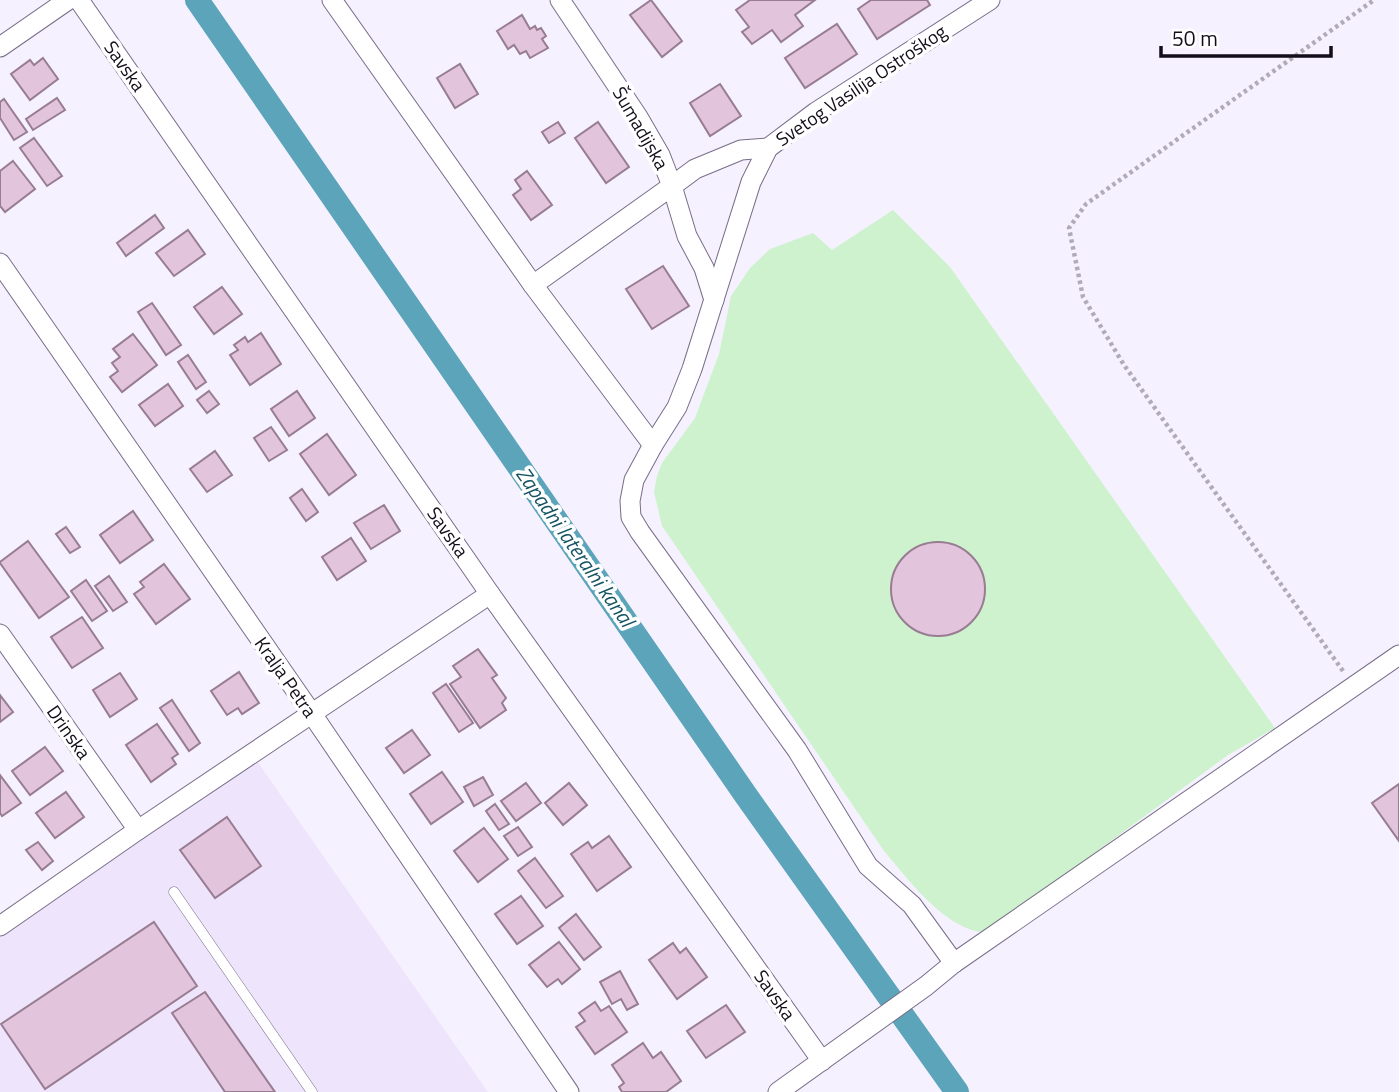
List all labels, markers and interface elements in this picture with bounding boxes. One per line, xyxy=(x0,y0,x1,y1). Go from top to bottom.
scale bar xyxy=(1161,14,1331,58)
street label: Svetog Vasilija Ostroškog xyxy=(769,16,952,153)
text: 50 m xyxy=(1172,22,1218,54)
street label: Savska xyxy=(97,34,154,97)
street label: Šumadijska xyxy=(606,81,677,175)
water label: Zapadni lateralni kanal xyxy=(509,460,644,635)
street label: Savska xyxy=(420,500,477,563)
street label: Kralja Petra xyxy=(248,630,325,723)
street label: Drinska xyxy=(40,699,99,765)
street label: Savska xyxy=(747,963,804,1026)

